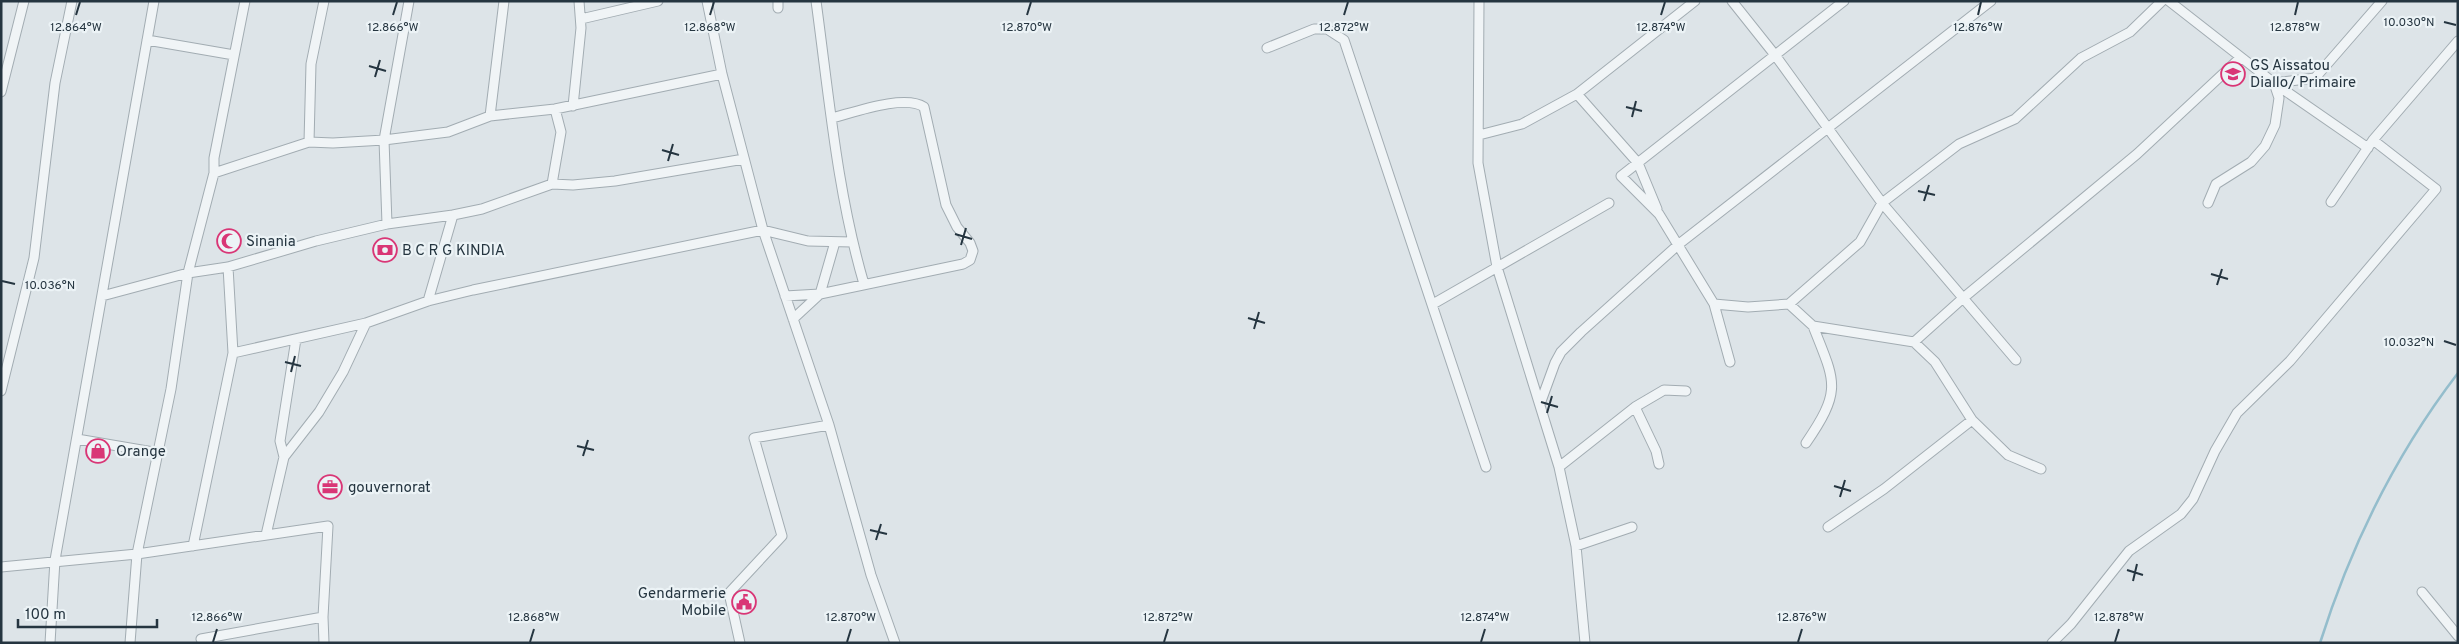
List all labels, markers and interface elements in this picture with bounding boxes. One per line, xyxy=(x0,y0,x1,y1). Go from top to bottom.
text: 10.030°N xyxy=(2384,15,2434,31)
text: 12.864°W xyxy=(50,20,102,36)
text: 12.866°W xyxy=(367,20,419,36)
text: 12.868°W xyxy=(684,20,736,36)
text: 12.870°W xyxy=(1002,20,1052,36)
text: 12.872°W xyxy=(1319,20,1369,36)
text: 12.874°W xyxy=(1636,20,1686,36)
text: 12.876°W xyxy=(1953,20,2003,36)
text: 12.878°W xyxy=(2270,20,2320,36)
place label: GS Aissatou Diallo/ Primaire xyxy=(2250,57,2356,93)
school or university icon: GS Aissatou Diallo/ Primaire xyxy=(2220,61,2246,87)
mosque icon: Sinania xyxy=(216,228,242,254)
place label: Sinania xyxy=(246,233,296,252)
bank icon: B C R G KINDIA xyxy=(372,237,398,263)
place label: B C R G KINDIA xyxy=(402,242,505,261)
text: 10.036°N xyxy=(25,278,75,294)
text: 10.032°N xyxy=(2384,335,2434,351)
shop icon: Orange xyxy=(85,438,111,464)
place label: Orange xyxy=(116,443,166,462)
office icon: gouvernorat xyxy=(317,474,343,500)
place label: gouvernorat xyxy=(348,479,431,498)
place label: Gendarmerie Mobile xyxy=(638,585,726,621)
public building icon: Gendarmerie Mobile xyxy=(731,589,757,615)
scale bar xyxy=(18,596,156,628)
text: 100 m xyxy=(25,606,66,625)
text: 12.866°W xyxy=(191,610,243,626)
text: 12.868°W xyxy=(508,610,560,626)
text: 12.870°W xyxy=(826,610,876,626)
text: 12.872°W xyxy=(1143,610,1193,626)
text: 12.874°W xyxy=(1460,610,1510,626)
text: 12.876°W xyxy=(1777,610,1827,626)
text: 12.878°W xyxy=(2094,610,2144,626)

